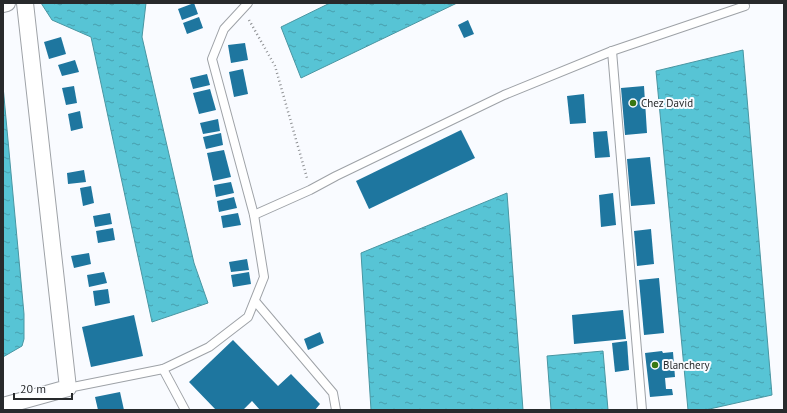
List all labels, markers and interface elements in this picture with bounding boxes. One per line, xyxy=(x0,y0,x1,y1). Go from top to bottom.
place label: Chez David xyxy=(641,96,693,110)
marker: Chez David xyxy=(628,98,638,108)
place label: Blanchery xyxy=(663,358,710,372)
marker: Blanchery xyxy=(650,360,660,370)
scale bar xyxy=(14,375,72,401)
text: 20 m xyxy=(20,381,46,396)

